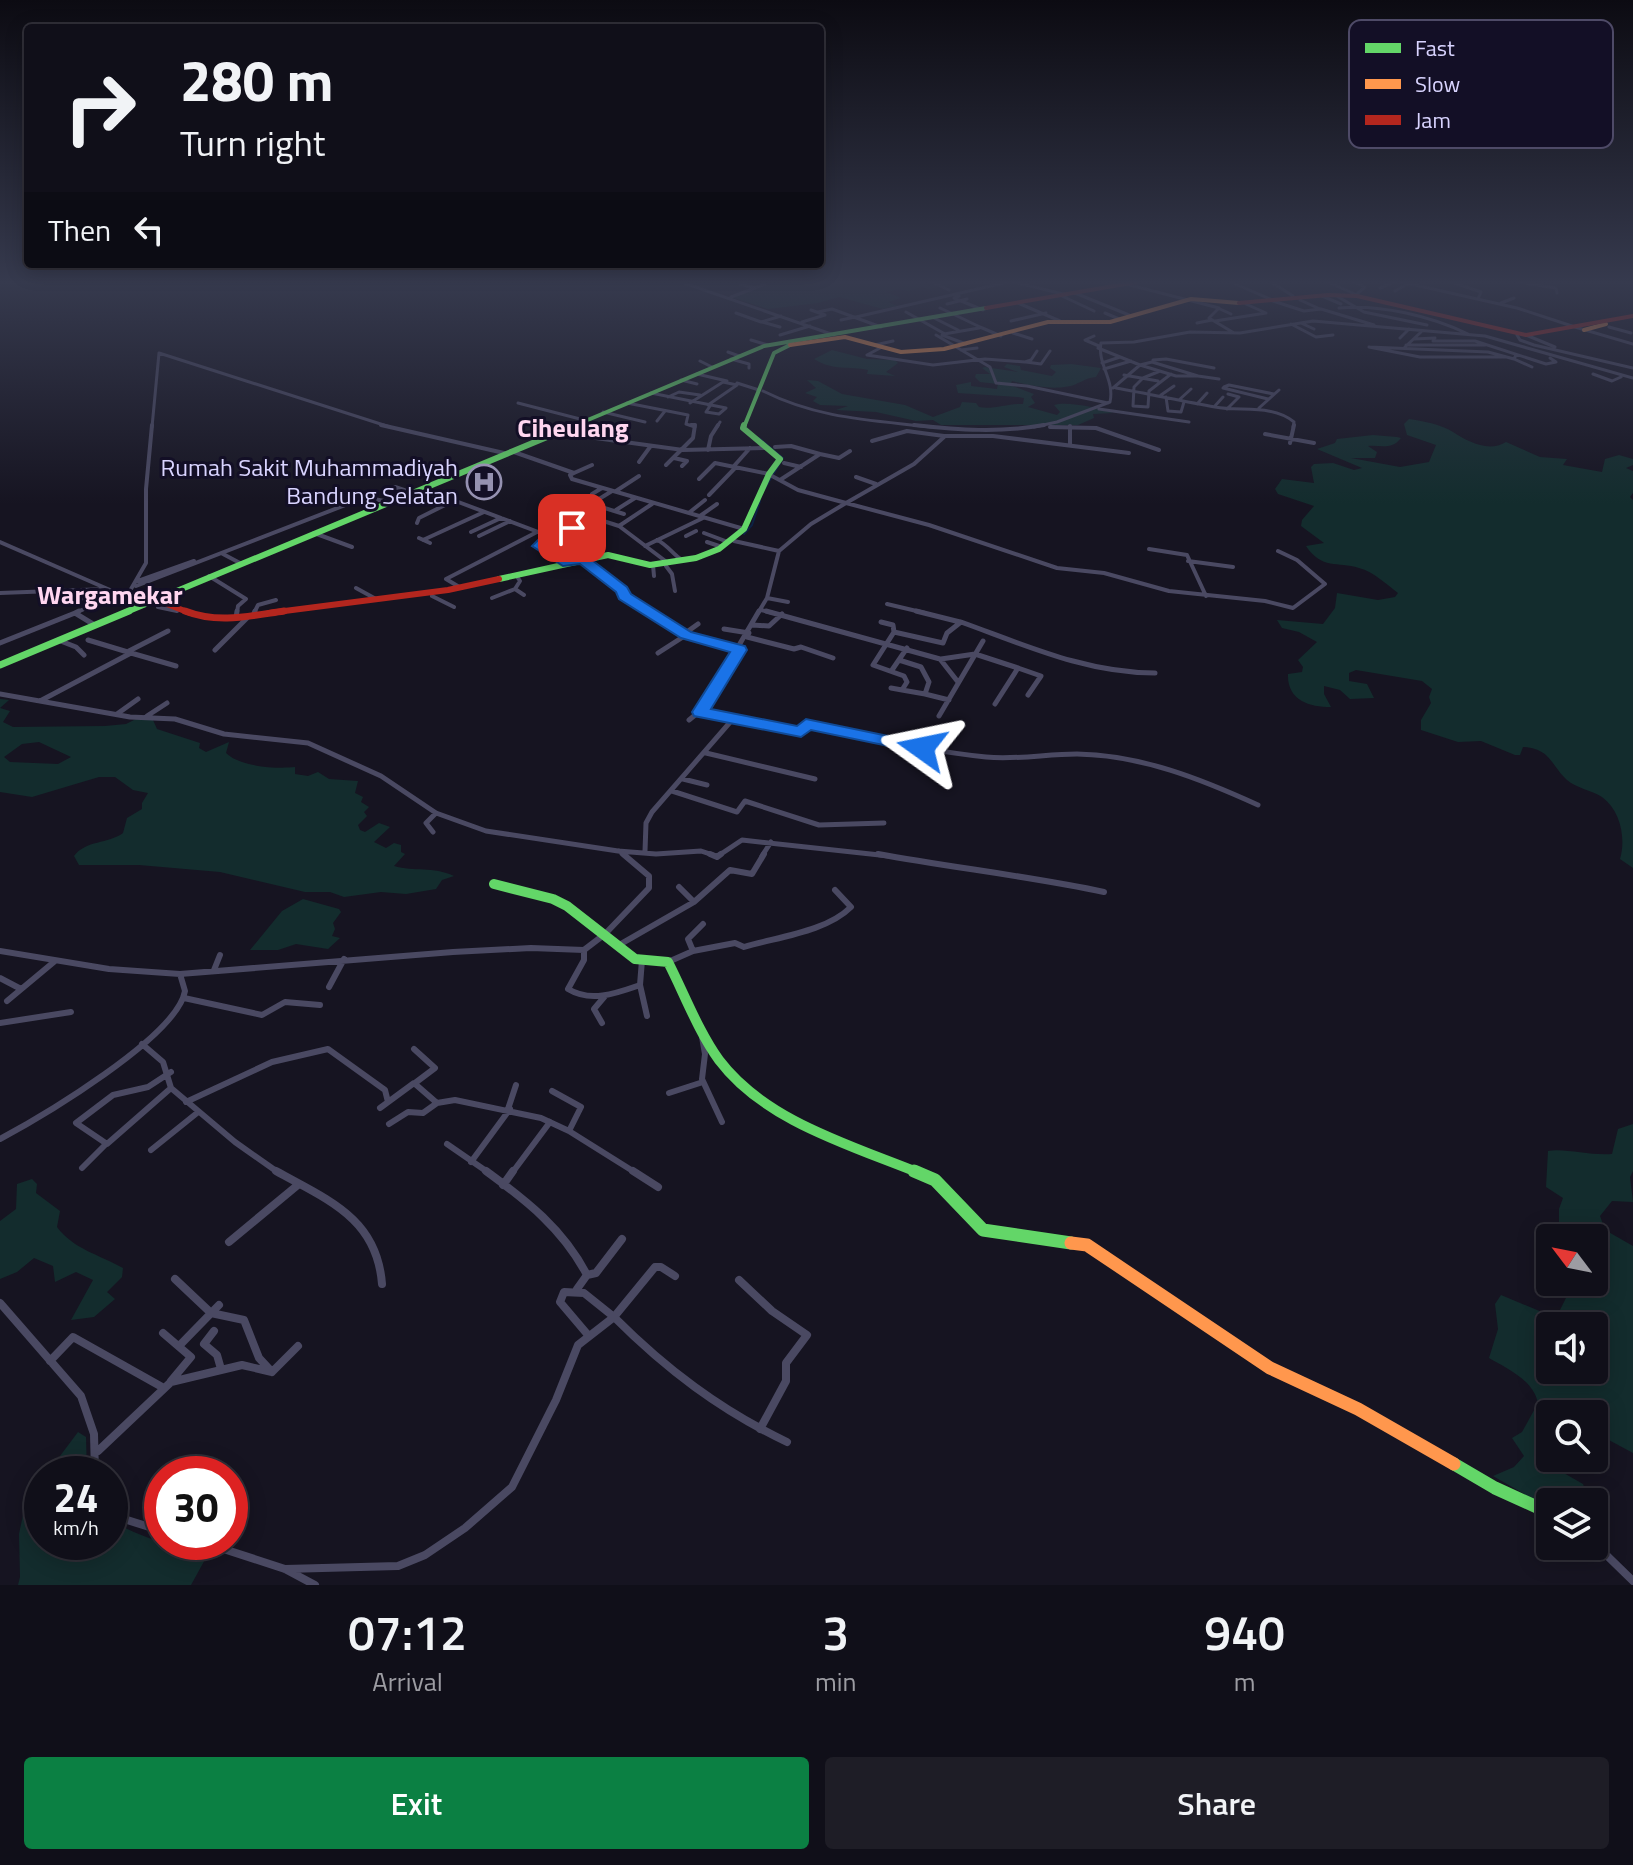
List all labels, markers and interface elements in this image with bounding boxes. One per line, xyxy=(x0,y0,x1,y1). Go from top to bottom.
legend xyxy=(1349,20,1613,148)
text: Fast xyxy=(1415,31,1455,65)
text: 280 m xyxy=(180,38,333,123)
icon: right xyxy=(48,56,152,160)
text: Slow xyxy=(1415,67,1461,101)
text: Jam xyxy=(1415,103,1451,137)
text: Turn right xyxy=(180,115,325,170)
text: Then xyxy=(48,207,111,253)
icon: left xyxy=(127,208,171,252)
district label: Ciheulang xyxy=(517,408,629,447)
place label: Rumah Sakit Muhammadiyah Bandung Selatan xyxy=(161,449,458,513)
hospital icon: Rumah Sakit Muhammadiyah Bandung Selatan xyxy=(465,463,503,501)
pin xyxy=(538,494,606,562)
icon: arrive xyxy=(550,506,594,550)
district label: Wargamekar xyxy=(37,575,183,614)
position arrow xyxy=(880,706,964,790)
north arrow xyxy=(1536,1224,1608,1296)
map controls xyxy=(1536,1224,1608,1560)
button: sound xyxy=(1536,1312,1608,1384)
button: search xyxy=(1536,1400,1608,1472)
speed limit sign: 30 xyxy=(144,1456,248,1560)
text: 24 xyxy=(54,1467,98,1528)
button: layers xyxy=(1536,1488,1608,1560)
text: km/h xyxy=(53,1512,99,1543)
text: 07:12 xyxy=(348,1596,467,1669)
text: 3 xyxy=(822,1596,849,1669)
text: 940 xyxy=(1204,1596,1285,1669)
text: Arrival xyxy=(372,1662,443,1701)
text: min xyxy=(815,1662,856,1701)
text: m xyxy=(1234,1662,1256,1701)
button: Exit xyxy=(24,1757,809,1849)
button: Share xyxy=(825,1757,1609,1849)

